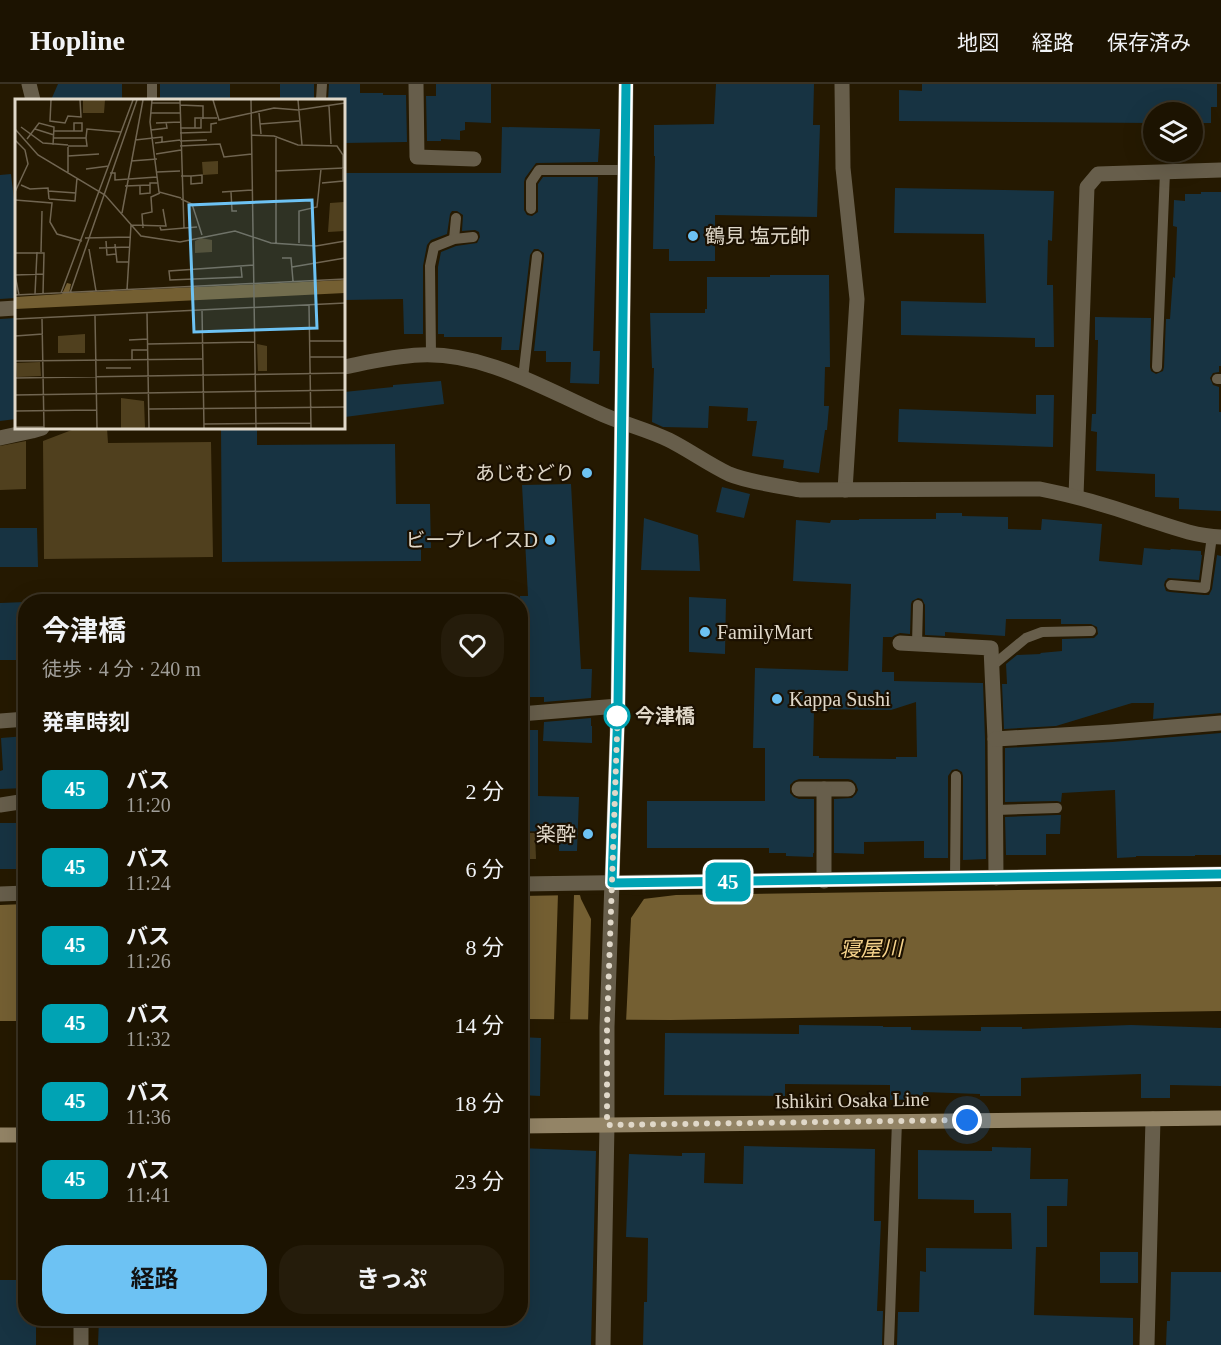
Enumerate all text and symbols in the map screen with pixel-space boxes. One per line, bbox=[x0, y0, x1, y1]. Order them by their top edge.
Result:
text: Hopline bbox=[30, 25, 125, 56]
text: 地図 bbox=[957, 31, 999, 55]
text: 経路 bbox=[1032, 31, 1074, 55]
text: 保存済み bbox=[1107, 31, 1191, 55]
inset map bbox=[15, 99, 345, 429]
map controls bbox=[1143, 102, 1203, 162]
button: layers bbox=[1143, 102, 1203, 162]
place label: 鶴見 塩元帥 bbox=[705, 225, 810, 247]
marker: 鶴見 塩元帥 bbox=[686, 229, 700, 243]
place label: あじむどり bbox=[475, 462, 575, 484]
marker: あじむどり bbox=[580, 466, 594, 480]
place label: ビープレイスD bbox=[405, 529, 538, 551]
marker: ビープレイスD bbox=[543, 533, 557, 547]
button: heart bbox=[441, 614, 504, 677]
text: 今津橋 bbox=[42, 615, 126, 646]
place label: FamilyMart bbox=[717, 621, 813, 644]
marker: FamilyMart bbox=[698, 625, 712, 639]
text: 徒歩 · 4 分 · 240 m bbox=[42, 658, 201, 680]
place label: Kappa Sushi bbox=[789, 688, 891, 711]
marker: Kappa Sushi bbox=[770, 692, 784, 706]
marker: 今津橋 bbox=[604, 703, 630, 729]
place label: 今津橋 bbox=[635, 705, 695, 727]
text: 発車時刻 bbox=[42, 710, 130, 735]
text: バス bbox=[126, 768, 170, 793]
text: 45 bbox=[65, 777, 86, 801]
text: 2 分 bbox=[465, 779, 504, 804]
text: 11:20 bbox=[126, 794, 171, 816]
place label: 楽酔 bbox=[536, 823, 576, 845]
marker: 楽酔 bbox=[581, 827, 595, 841]
text: バス bbox=[126, 846, 170, 871]
text: 45 bbox=[65, 855, 86, 879]
text: 6 分 bbox=[465, 857, 504, 882]
line badge: 45 bbox=[701, 862, 755, 902]
text: 45 bbox=[718, 870, 739, 894]
text: 11:24 bbox=[126, 872, 171, 894]
text: バス bbox=[126, 924, 170, 949]
text: 45 bbox=[65, 933, 86, 957]
text: 8 分 bbox=[465, 935, 504, 960]
water label: 寝屋川 bbox=[839, 936, 905, 962]
text: 11:26 bbox=[126, 950, 171, 972]
text: バス bbox=[126, 1002, 170, 1027]
text: 45 bbox=[65, 1011, 86, 1035]
text: 14 分 bbox=[454, 1013, 504, 1038]
text: 11:32 bbox=[126, 1028, 171, 1050]
text: バス bbox=[126, 1080, 170, 1105]
street label: Ishikiri Osaka Line bbox=[775, 1088, 930, 1112]
text: 45 bbox=[65, 1089, 86, 1113]
text: 18 分 bbox=[454, 1091, 504, 1116]
your location bbox=[952, 1105, 982, 1135]
text: 11:36 bbox=[126, 1106, 171, 1128]
text: バス bbox=[126, 1158, 170, 1183]
text: 45 bbox=[65, 1167, 86, 1191]
text: 23 分 bbox=[454, 1169, 504, 1194]
text: 11:41 bbox=[126, 1184, 171, 1206]
button: 経路 bbox=[42, 1245, 267, 1314]
button: きっぷ bbox=[279, 1245, 504, 1314]

